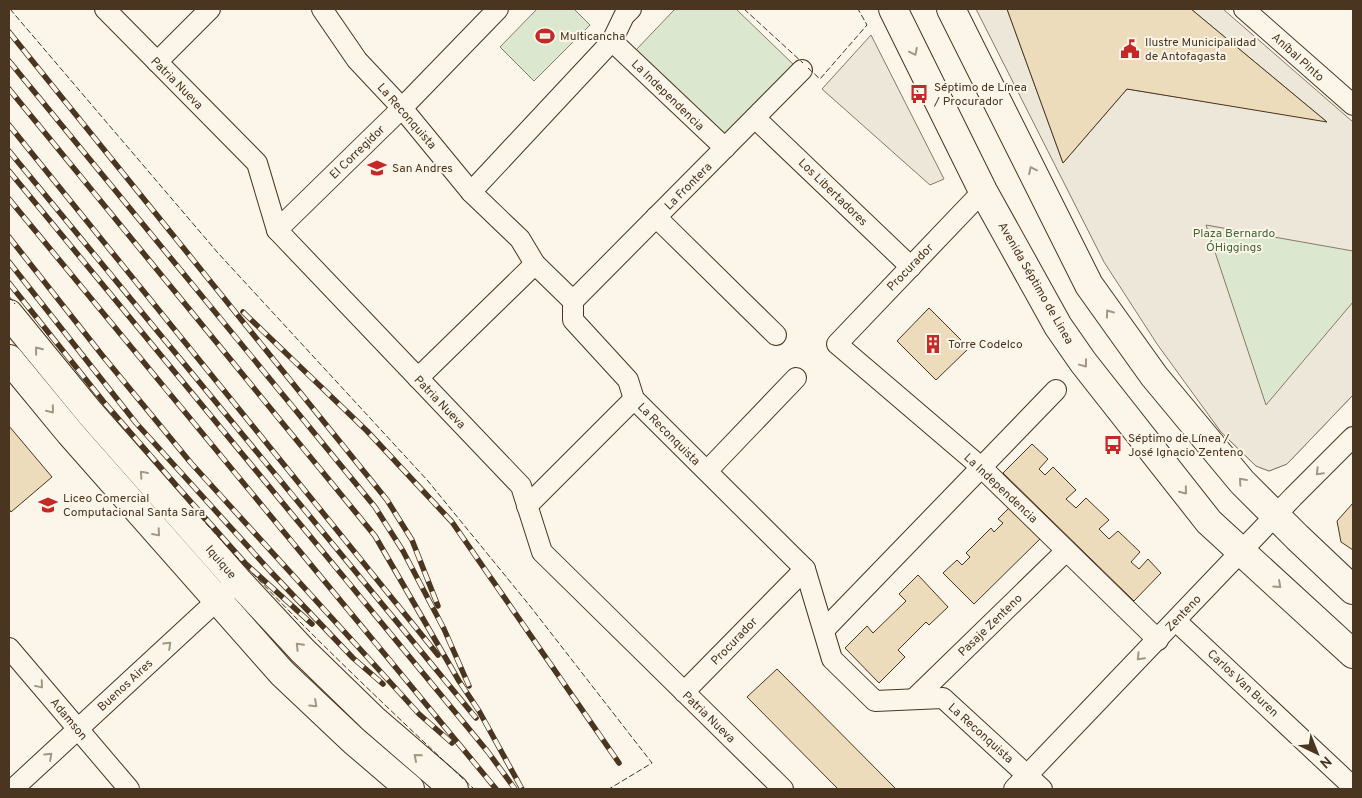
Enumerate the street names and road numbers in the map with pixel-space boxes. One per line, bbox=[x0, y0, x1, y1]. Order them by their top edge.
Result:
street label: Aníbal Pinto bbox=[1268, 30, 1327, 86]
street label: Patria Nueva bbox=[147, 54, 206, 113]
street label: La Independencia bbox=[627, 57, 707, 135]
street label: La Reconquista bbox=[373, 80, 439, 153]
street label: El Corregidor bbox=[327, 122, 389, 183]
street label: Los Libertadores bbox=[794, 156, 870, 230]
street label: La Frontera bbox=[661, 159, 716, 214]
street label: Avenida Séptimo de Linea bbox=[994, 219, 1077, 348]
street label: Procurador bbox=[884, 240, 938, 295]
street label: Patria Nueva bbox=[410, 373, 469, 433]
street label: La Reconquista bbox=[633, 400, 703, 470]
street label: La Independencia bbox=[960, 450, 1041, 527]
street label: Iquique bbox=[201, 542, 239, 583]
street label: Pasaje Zenteno bbox=[955, 591, 1026, 660]
street label: Zenteno bbox=[1162, 592, 1205, 636]
street label: Procurador bbox=[708, 614, 762, 669]
street label: Carlos Van Buren bbox=[1203, 647, 1281, 721]
street label: Buenos Aires bbox=[95, 656, 157, 716]
street label: Patria Nueva bbox=[678, 688, 738, 747]
street label: Adamson bbox=[46, 695, 91, 744]
street label: La Reconquista bbox=[944, 700, 1016, 767]

